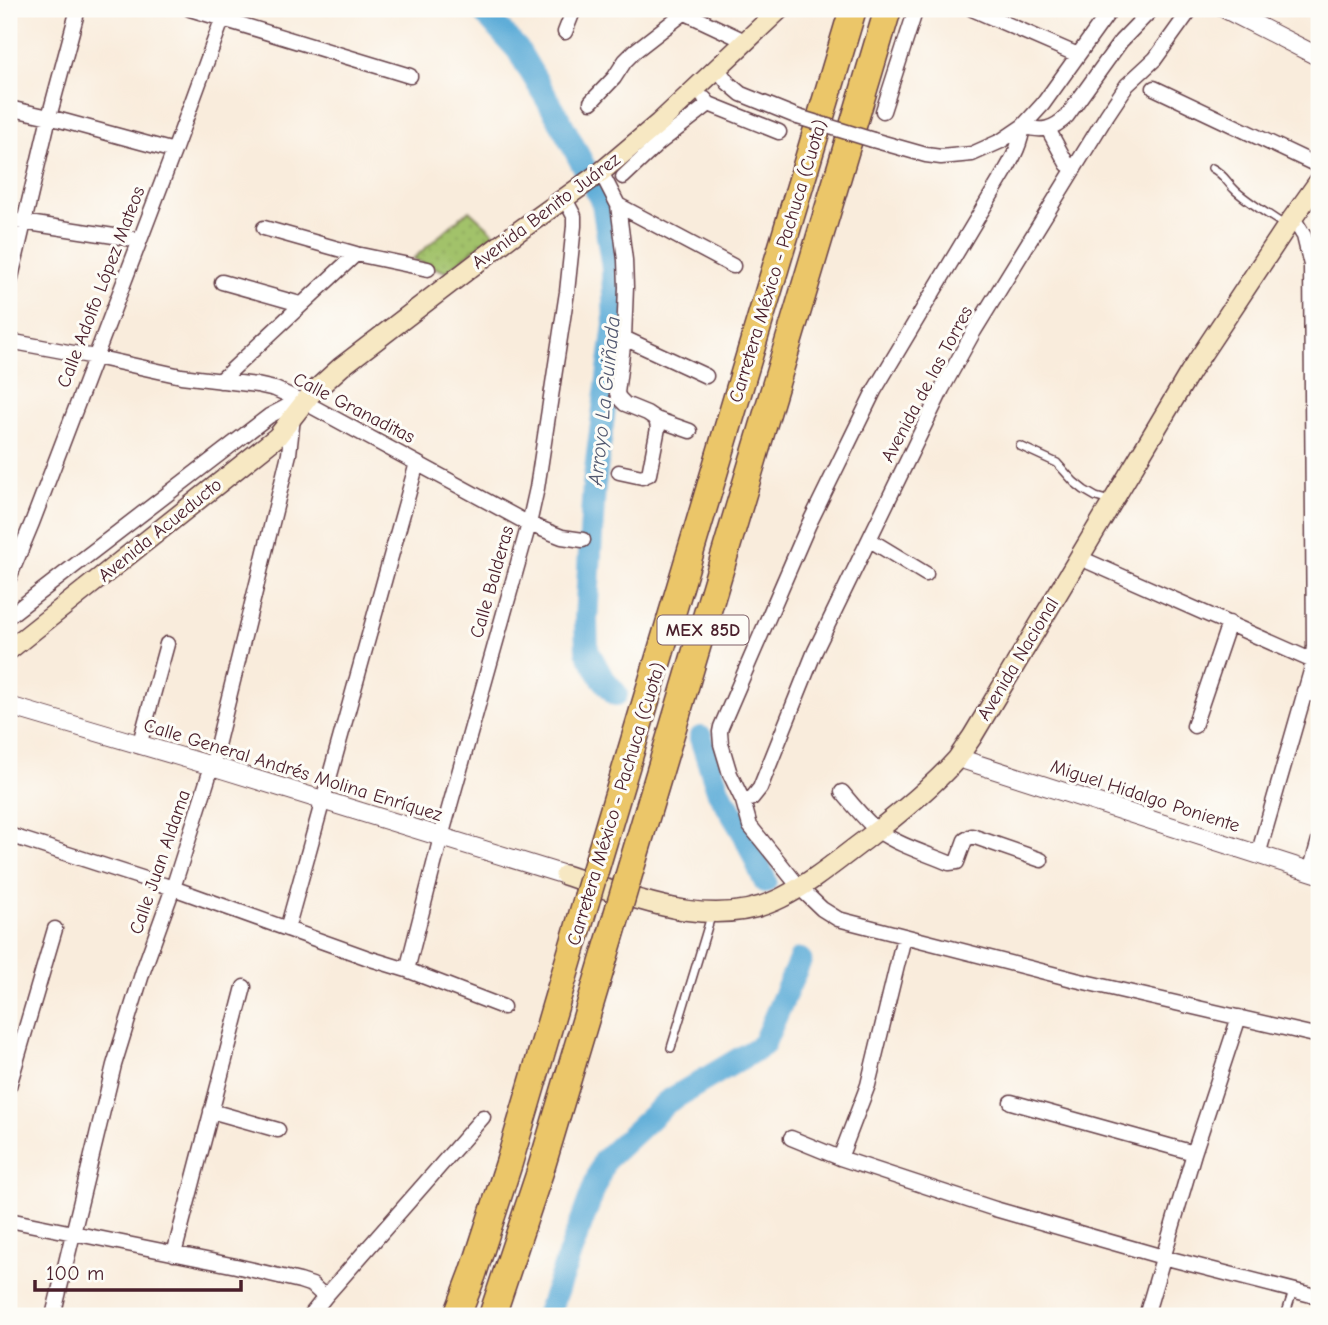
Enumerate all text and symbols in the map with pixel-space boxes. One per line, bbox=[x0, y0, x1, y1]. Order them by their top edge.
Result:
street label: Carretera México - Pachuca (Cuota) bbox=[724, 117, 832, 405]
street label: Avenida Benito Juárez bbox=[468, 148, 624, 274]
street label: Calle Adolfo López Mateos bbox=[52, 183, 150, 391]
street label: Avenida de las Torres bbox=[877, 302, 978, 466]
water label: Arroyo La Guiñada bbox=[583, 315, 625, 488]
street label: Calle Granaditas bbox=[290, 368, 419, 448]
street label: Avenida Acueducto bbox=[94, 473, 226, 587]
street label: Calle Balderas bbox=[465, 523, 519, 641]
street label: Avenida Nacional bbox=[973, 594, 1063, 724]
road number: MEX 85D bbox=[658, 616, 748, 644]
street label: Carretera México - Pachuca (Cuota) bbox=[562, 660, 670, 948]
street label: Calle General Andrés Molina Enríquez bbox=[141, 714, 445, 826]
street label: Miguel Hidalgo Poniente bbox=[1048, 755, 1242, 837]
street label: Calle Juan Aldama bbox=[125, 787, 195, 937]
scale bar bbox=[35, 1248, 242, 1292]
text: 100 m bbox=[46, 1261, 104, 1285]

